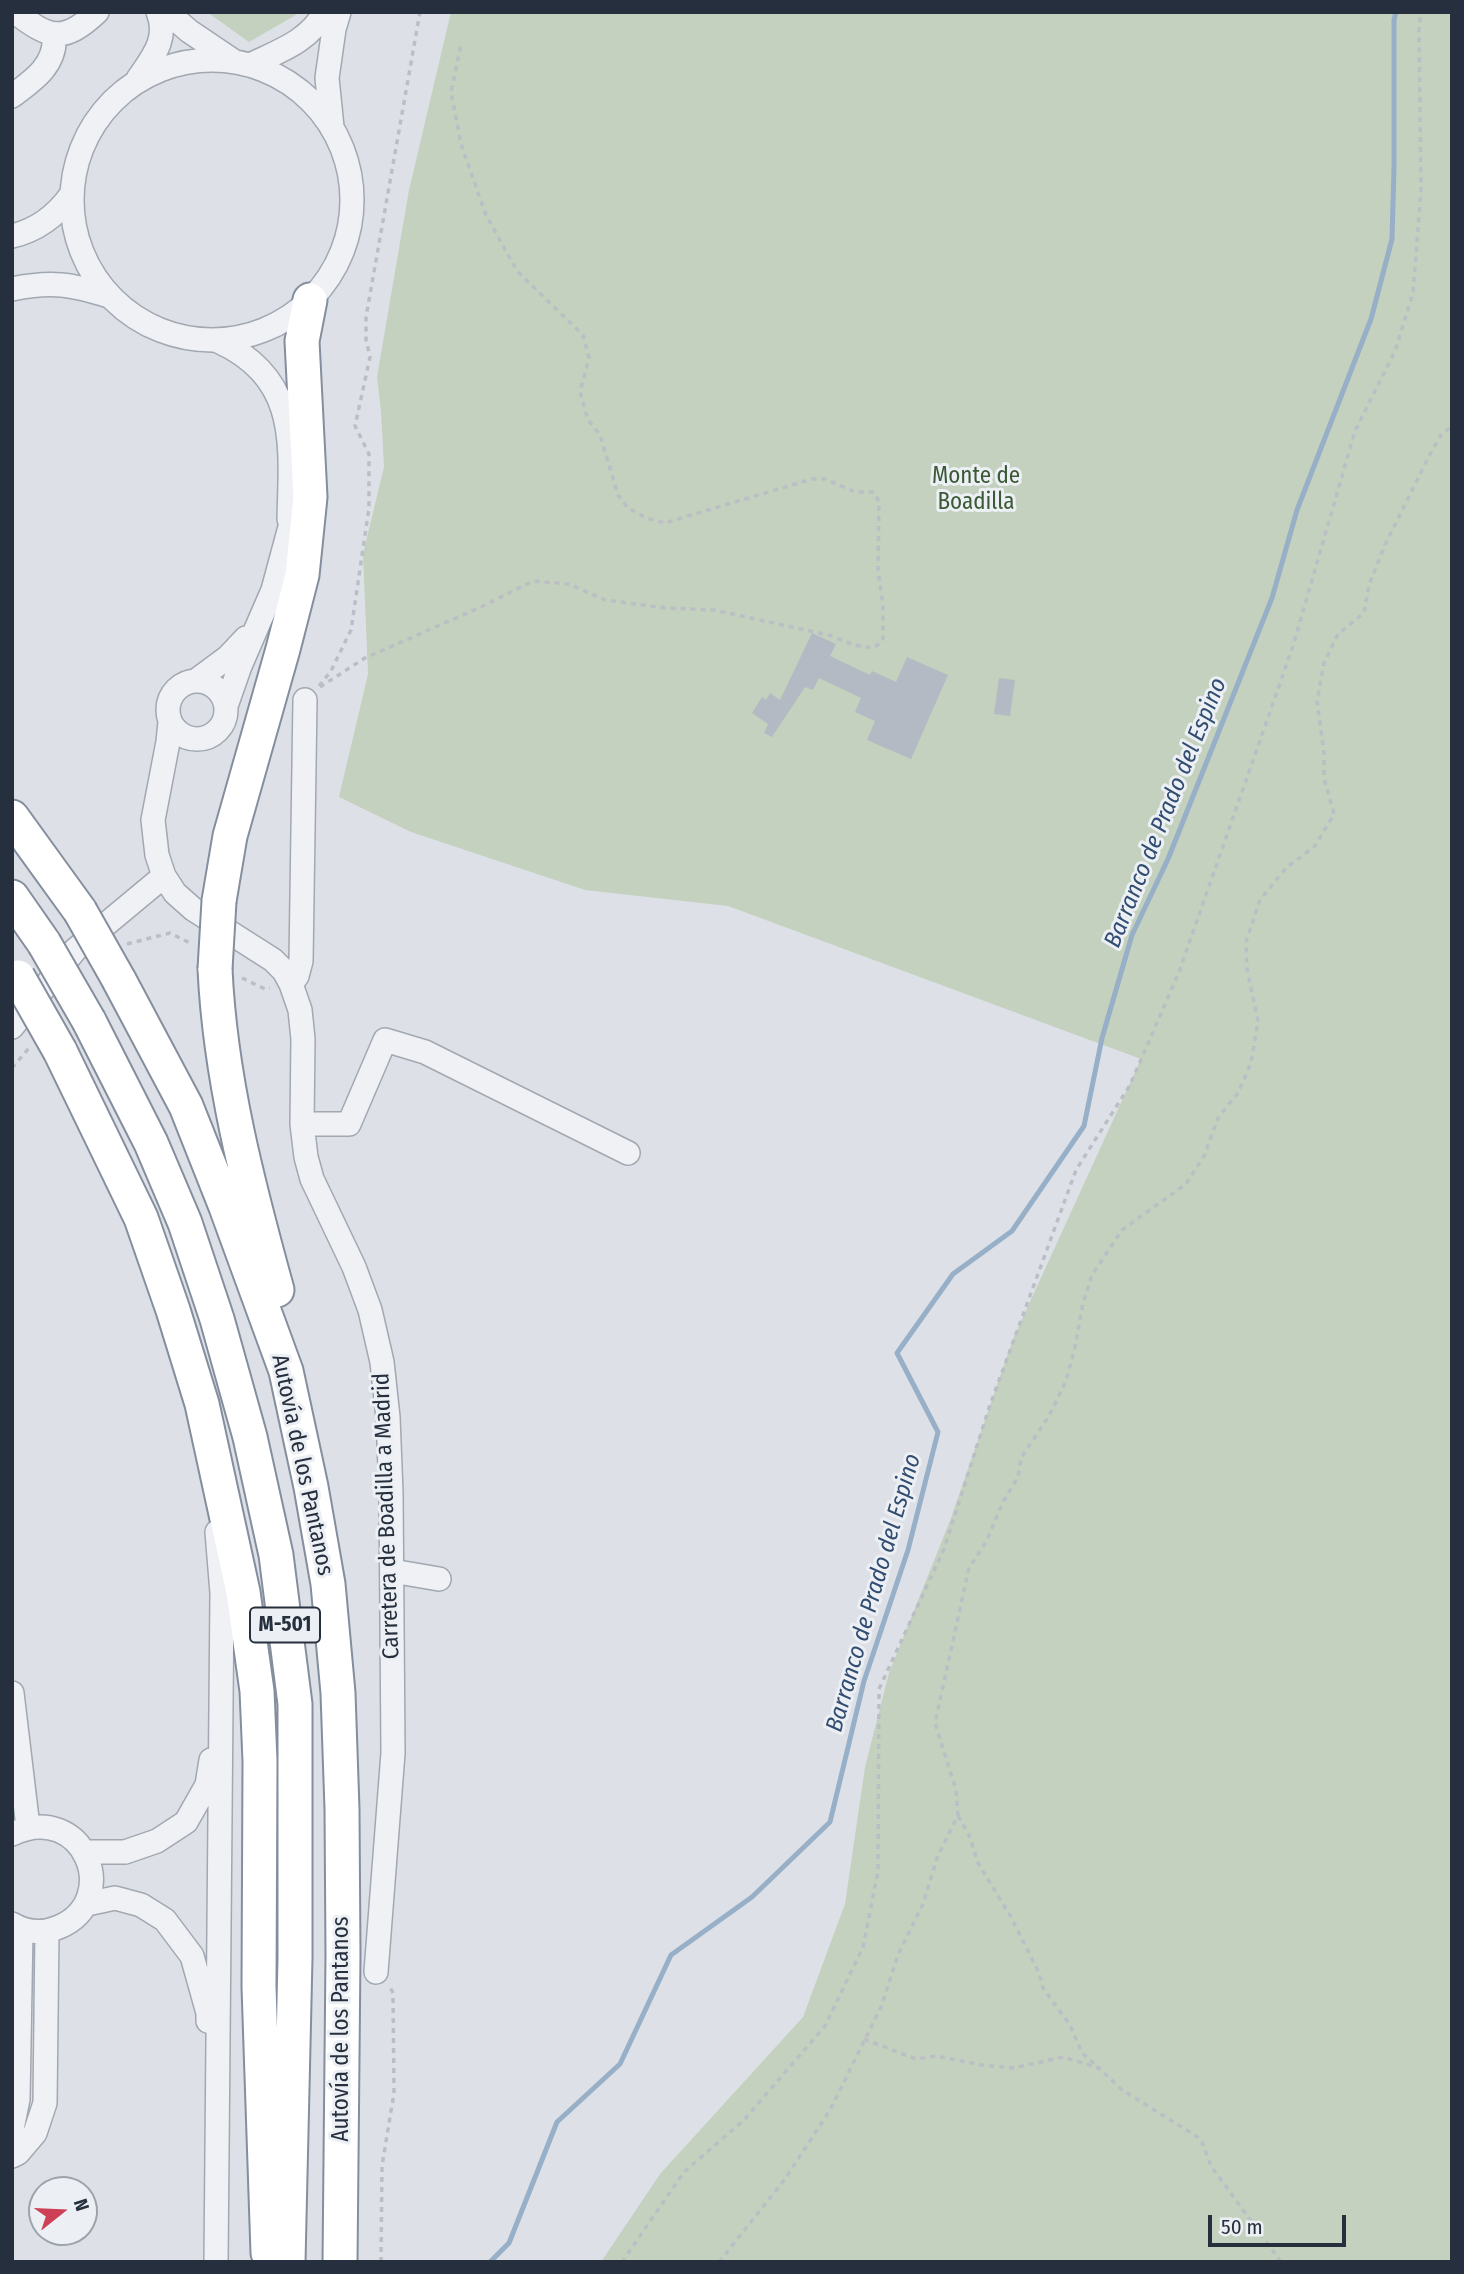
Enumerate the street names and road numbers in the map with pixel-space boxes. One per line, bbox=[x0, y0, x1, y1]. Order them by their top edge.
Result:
street label: Autovía de los Pantanos bbox=[265, 1352, 339, 1578]
street label: Carretera de Boadilla a Madrid bbox=[368, 1372, 406, 1660]
road number: M-501 bbox=[250, 1608, 320, 1642]
street label: Autovía de los Pantanos bbox=[328, 1916, 356, 2142]

